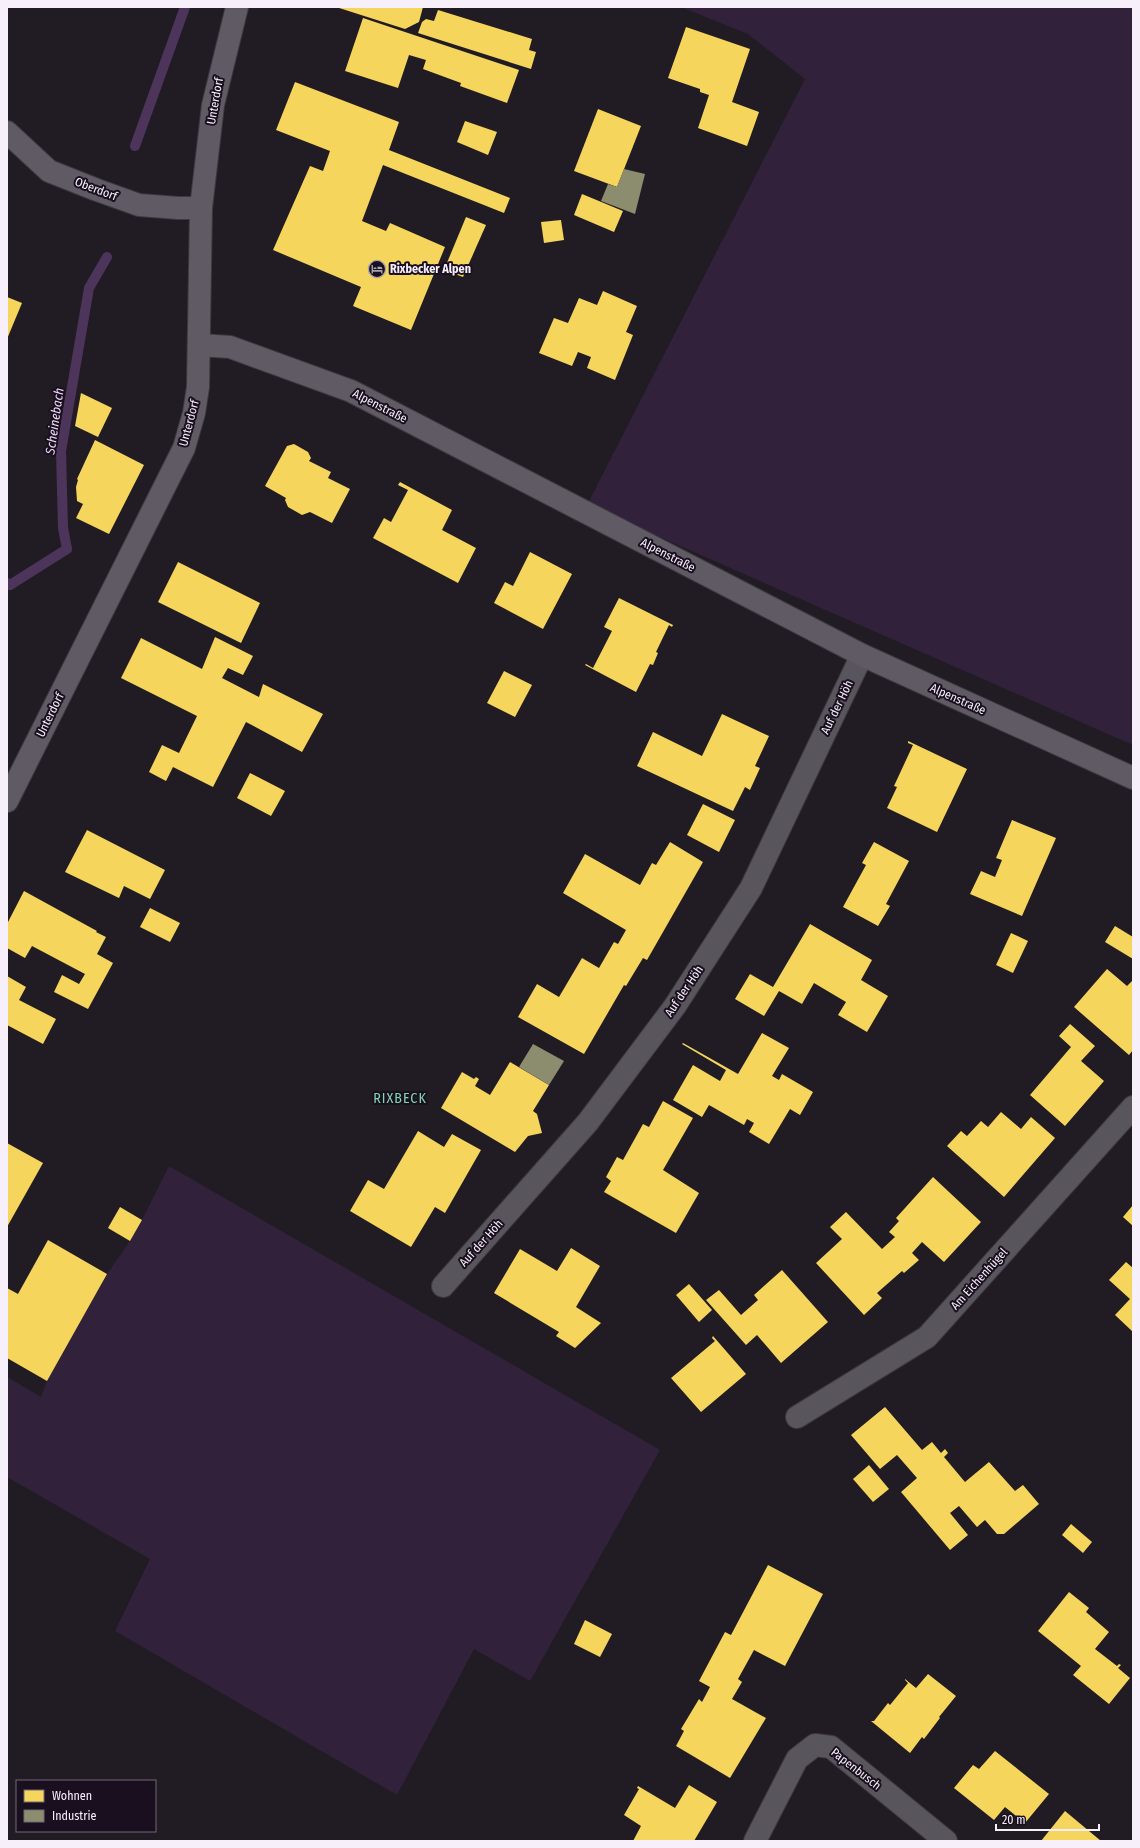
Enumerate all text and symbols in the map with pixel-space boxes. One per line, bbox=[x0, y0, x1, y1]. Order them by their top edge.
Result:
street label: Unterdorf bbox=[204, 75, 226, 126]
street label: Oberdorf bbox=[73, 175, 120, 204]
hotel icon: Rixbecker Alpen bbox=[367, 259, 387, 279]
place label: Rixbecker Alpen bbox=[390, 262, 471, 276]
street label: Alpenstraße bbox=[350, 386, 410, 426]
water label: Scheinebach bbox=[42, 387, 67, 456]
street label: Unterdorf bbox=[176, 397, 202, 448]
street label: Alpenstraße bbox=[638, 535, 698, 575]
street label: Auf der Höh bbox=[818, 678, 856, 736]
street label: Alpenstraße bbox=[928, 681, 988, 717]
street label: Unterdorf bbox=[33, 689, 67, 739]
street label: Auf der Höh bbox=[662, 963, 706, 1019]
district label: RIXBECK bbox=[373, 1090, 427, 1107]
street label: Auf der Höh bbox=[456, 1217, 506, 1269]
street label: Am Eichenhügel bbox=[948, 1245, 1010, 1313]
street label: Papenbusch bbox=[828, 1745, 884, 1793]
legend bbox=[16, 1780, 156, 1832]
text: Wohnen bbox=[52, 1789, 92, 1803]
scale bar bbox=[996, 1806, 1099, 1832]
text: Industrie bbox=[52, 1809, 96, 1823]
text: 20 m bbox=[1002, 1813, 1026, 1827]

